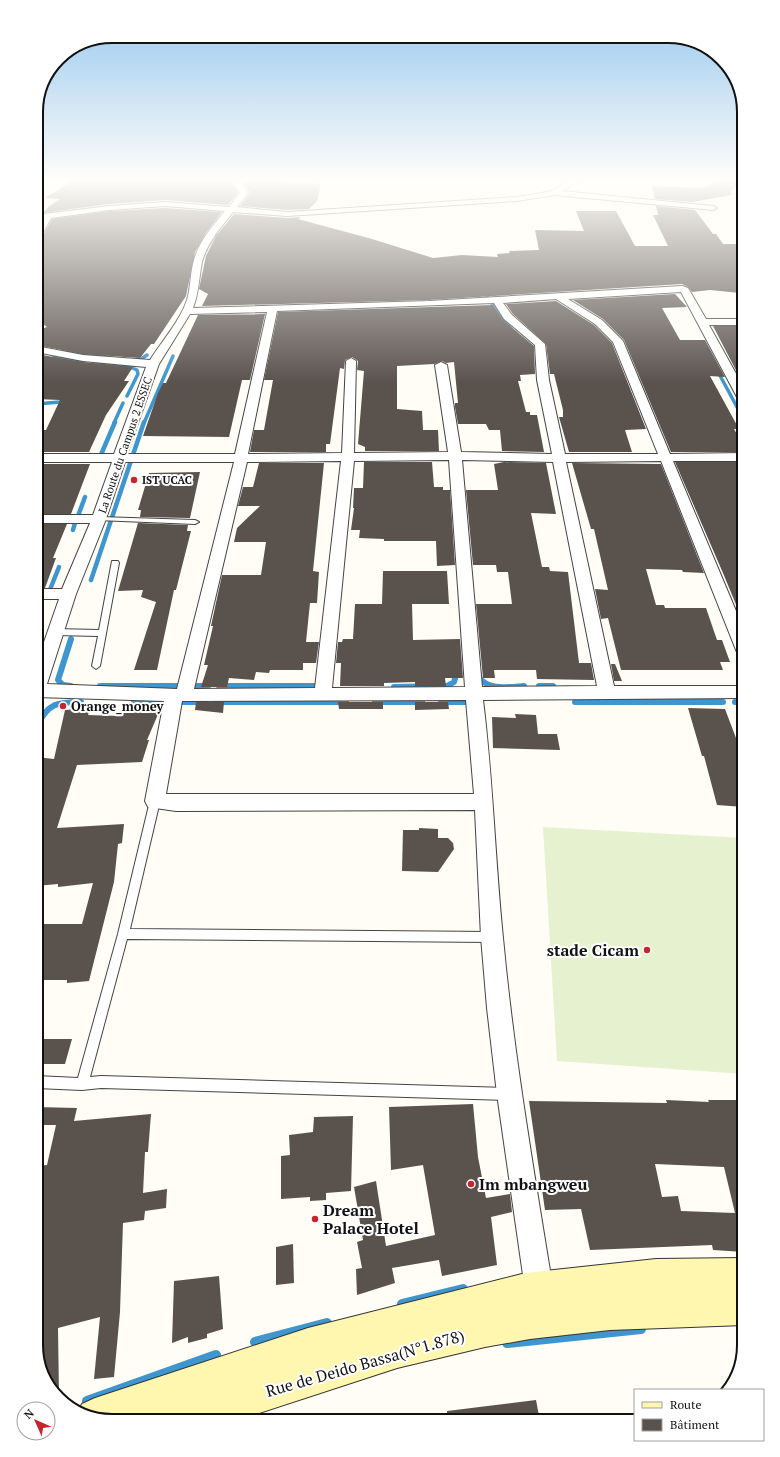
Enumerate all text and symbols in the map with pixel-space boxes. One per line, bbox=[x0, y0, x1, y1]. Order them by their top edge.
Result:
street label: La Route du Campus 2 ESSEC bbox=[95, 375, 155, 515]
place label: IST UCAC bbox=[142, 473, 192, 487]
marker: IST UCAC bbox=[129, 475, 139, 485]
place label: Orange_money bbox=[71, 697, 165, 715]
marker: Orange_money bbox=[58, 701, 68, 711]
place label: stade Cicam bbox=[547, 939, 639, 961]
marker: stade Cicam bbox=[642, 945, 652, 955]
place label: Im mbangweu bbox=[479, 1173, 587, 1195]
marker: Im mbangweu bbox=[466, 1179, 476, 1189]
place label: Dream Palace Hotel bbox=[323, 1199, 419, 1239]
marker: Dream Palace Hotel bbox=[310, 1214, 320, 1224]
street label: Rue de Deido Bassa(N°1.878) bbox=[263, 1324, 467, 1402]
legend bbox=[634, 1389, 764, 1441]
text: Route bbox=[670, 1397, 701, 1412]
north arrow bbox=[16, 1401, 56, 1441]
text: N bbox=[21, 1406, 37, 1422]
text: Bâtiment bbox=[670, 1417, 720, 1432]

